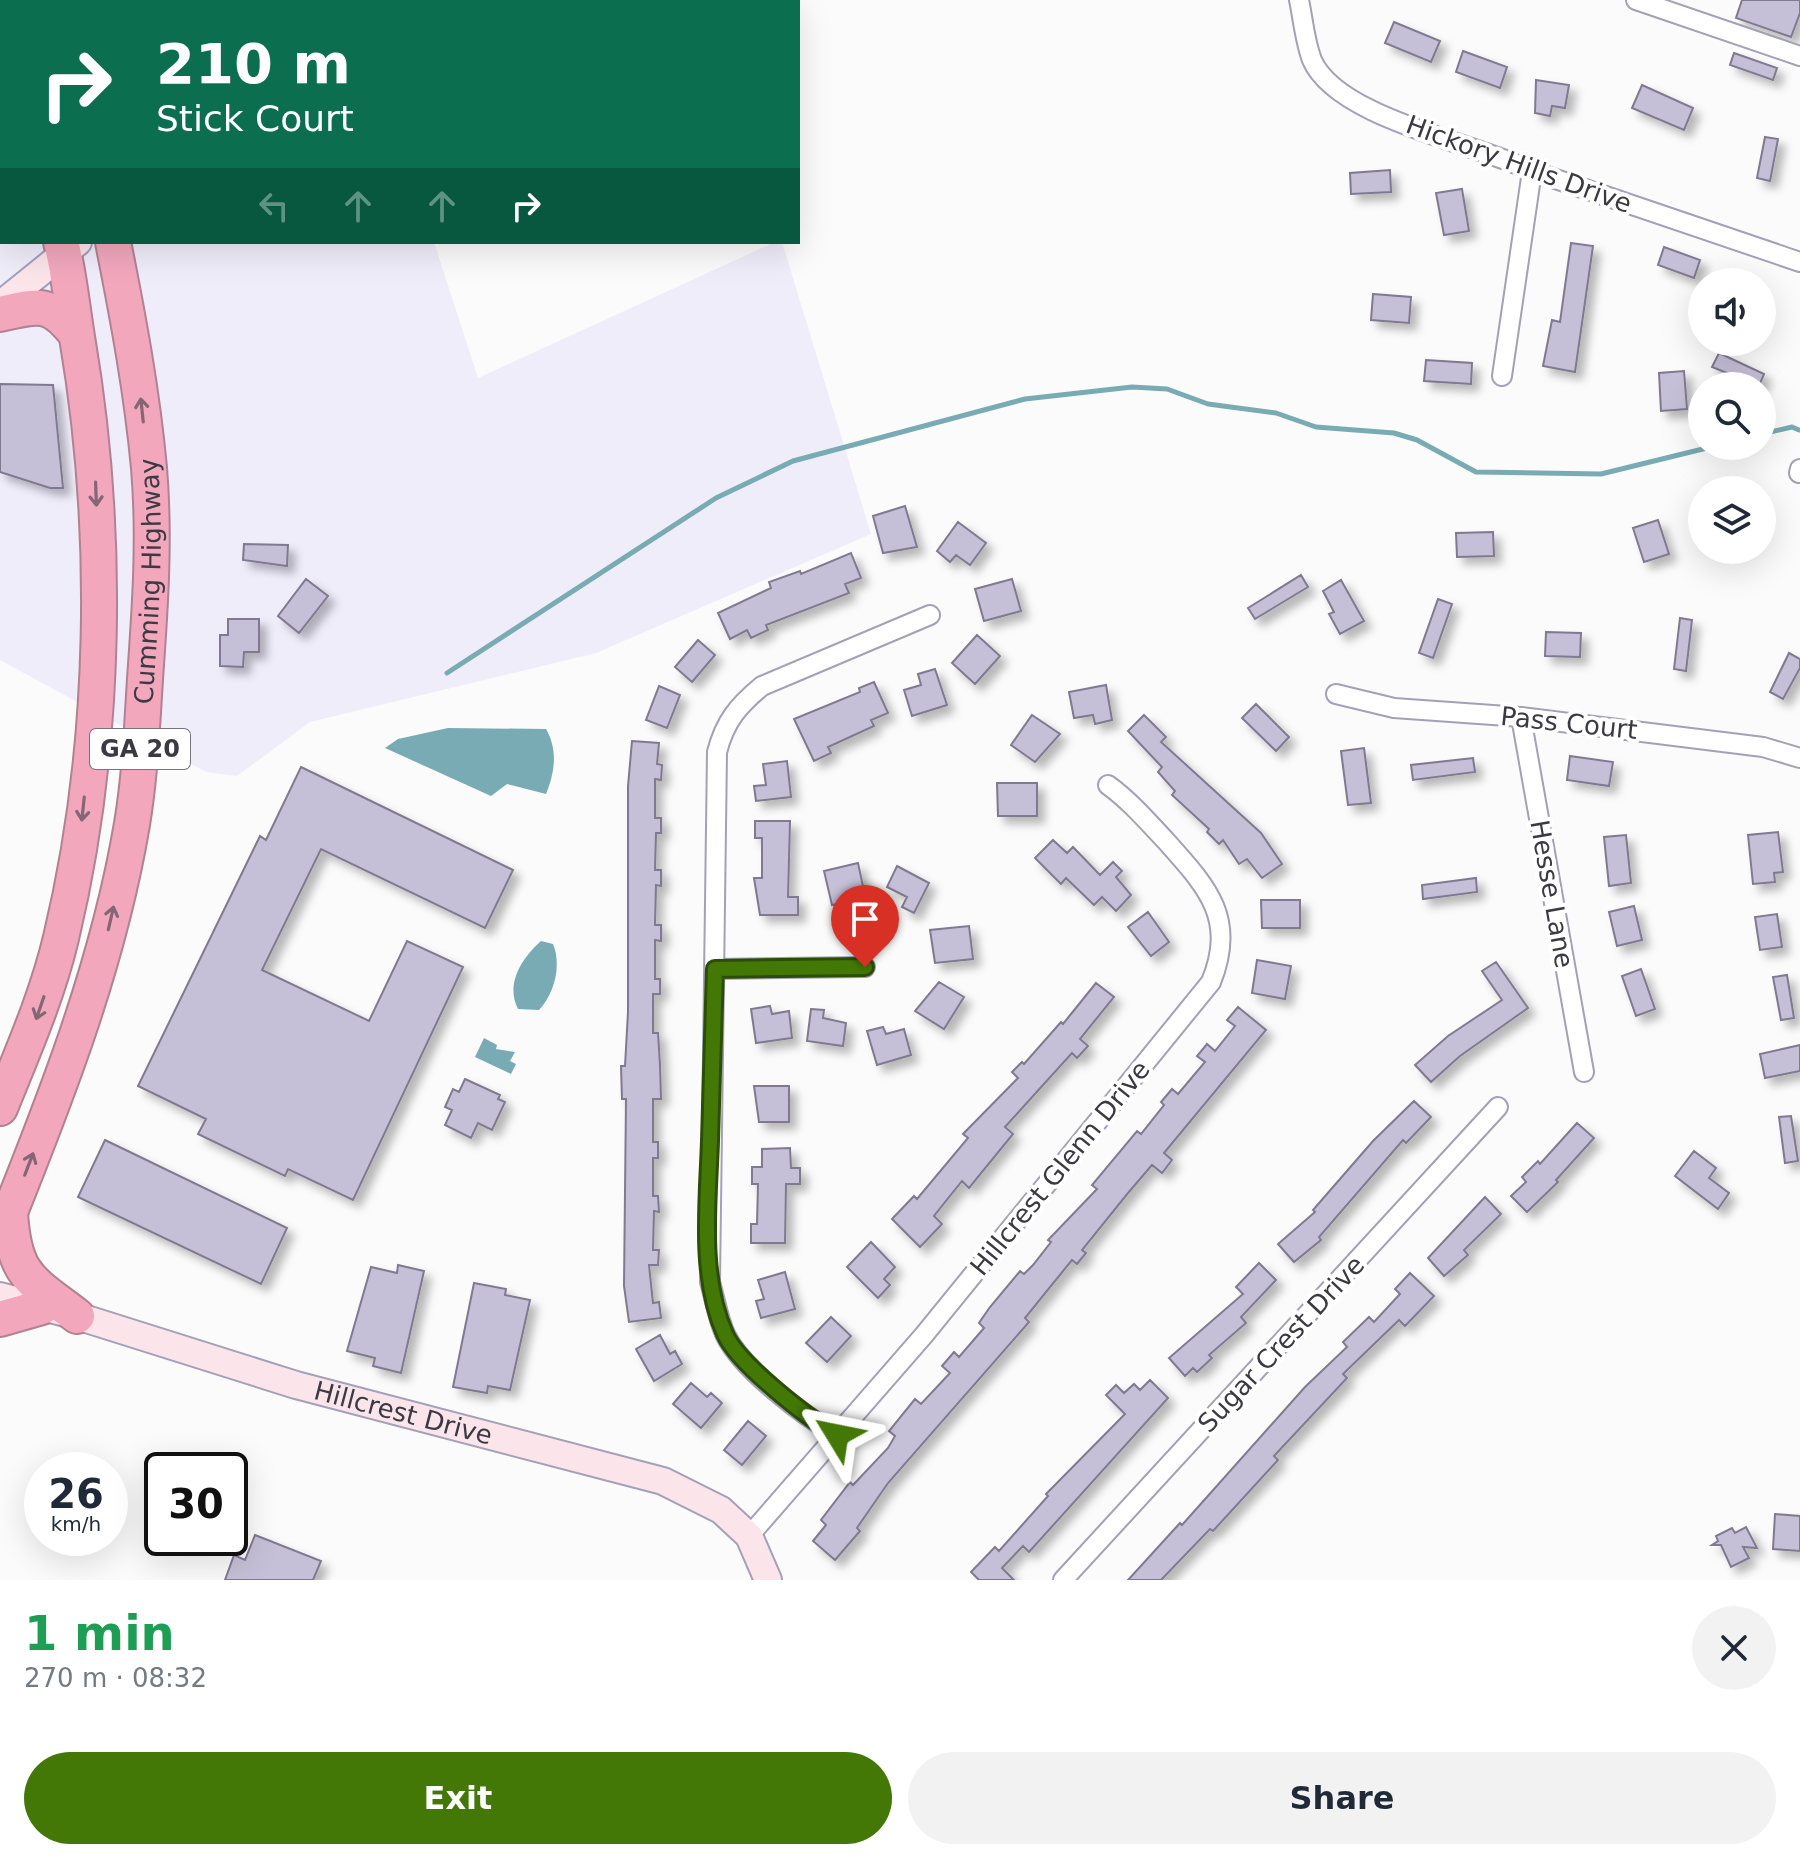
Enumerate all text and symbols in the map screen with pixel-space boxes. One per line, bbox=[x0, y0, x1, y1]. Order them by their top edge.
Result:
text: 210 m bbox=[156, 31, 351, 96]
icon: right bbox=[24, 32, 128, 136]
text: Stick Court bbox=[156, 98, 354, 139]
street label: Hickory Hills Drive bbox=[1402, 109, 1636, 219]
icon: left bbox=[252, 184, 296, 228]
icon: ahead bbox=[336, 184, 380, 228]
icon: ahead bbox=[420, 184, 464, 228]
icon: right bbox=[504, 184, 548, 228]
map controls bbox=[1688, 268, 1776, 564]
button: sound bbox=[1688, 268, 1776, 356]
button: search bbox=[1688, 372, 1776, 460]
one-way arrow bbox=[135, 397, 150, 424]
street label: Cumming Highway bbox=[129, 457, 167, 705]
button: layers bbox=[1688, 476, 1776, 564]
one-way arrow bbox=[89, 480, 104, 507]
street label: Pass Court bbox=[1499, 701, 1639, 745]
road number: GA 20 bbox=[90, 729, 190, 769]
one-way arrow bbox=[76, 795, 91, 822]
street label: Hesse Lane bbox=[1524, 818, 1580, 970]
pin bbox=[831, 885, 899, 967]
icon: arrive bbox=[843, 897, 887, 941]
one-way arrow bbox=[104, 906, 119, 931]
one-way arrow bbox=[31, 995, 46, 1020]
street label: Hillcrest Glenn Drive bbox=[964, 1055, 1156, 1281]
one-way arrow bbox=[23, 1152, 37, 1177]
street label: Sugar Crest Drive bbox=[1192, 1250, 1370, 1438]
street label: Hillcrest Drive bbox=[311, 1375, 496, 1451]
position arrow bbox=[795, 1393, 879, 1477]
speed limit sign: 30 bbox=[144, 1452, 248, 1556]
text: 26 bbox=[48, 1471, 104, 1517]
text: km/h bbox=[51, 1512, 101, 1536]
text: 1 min bbox=[24, 1605, 175, 1661]
button: close bbox=[1692, 1606, 1776, 1690]
text: 270 m · 08:32 bbox=[24, 1663, 207, 1693]
button: Exit bbox=[24, 1752, 892, 1844]
button: Share bbox=[908, 1752, 1776, 1844]

